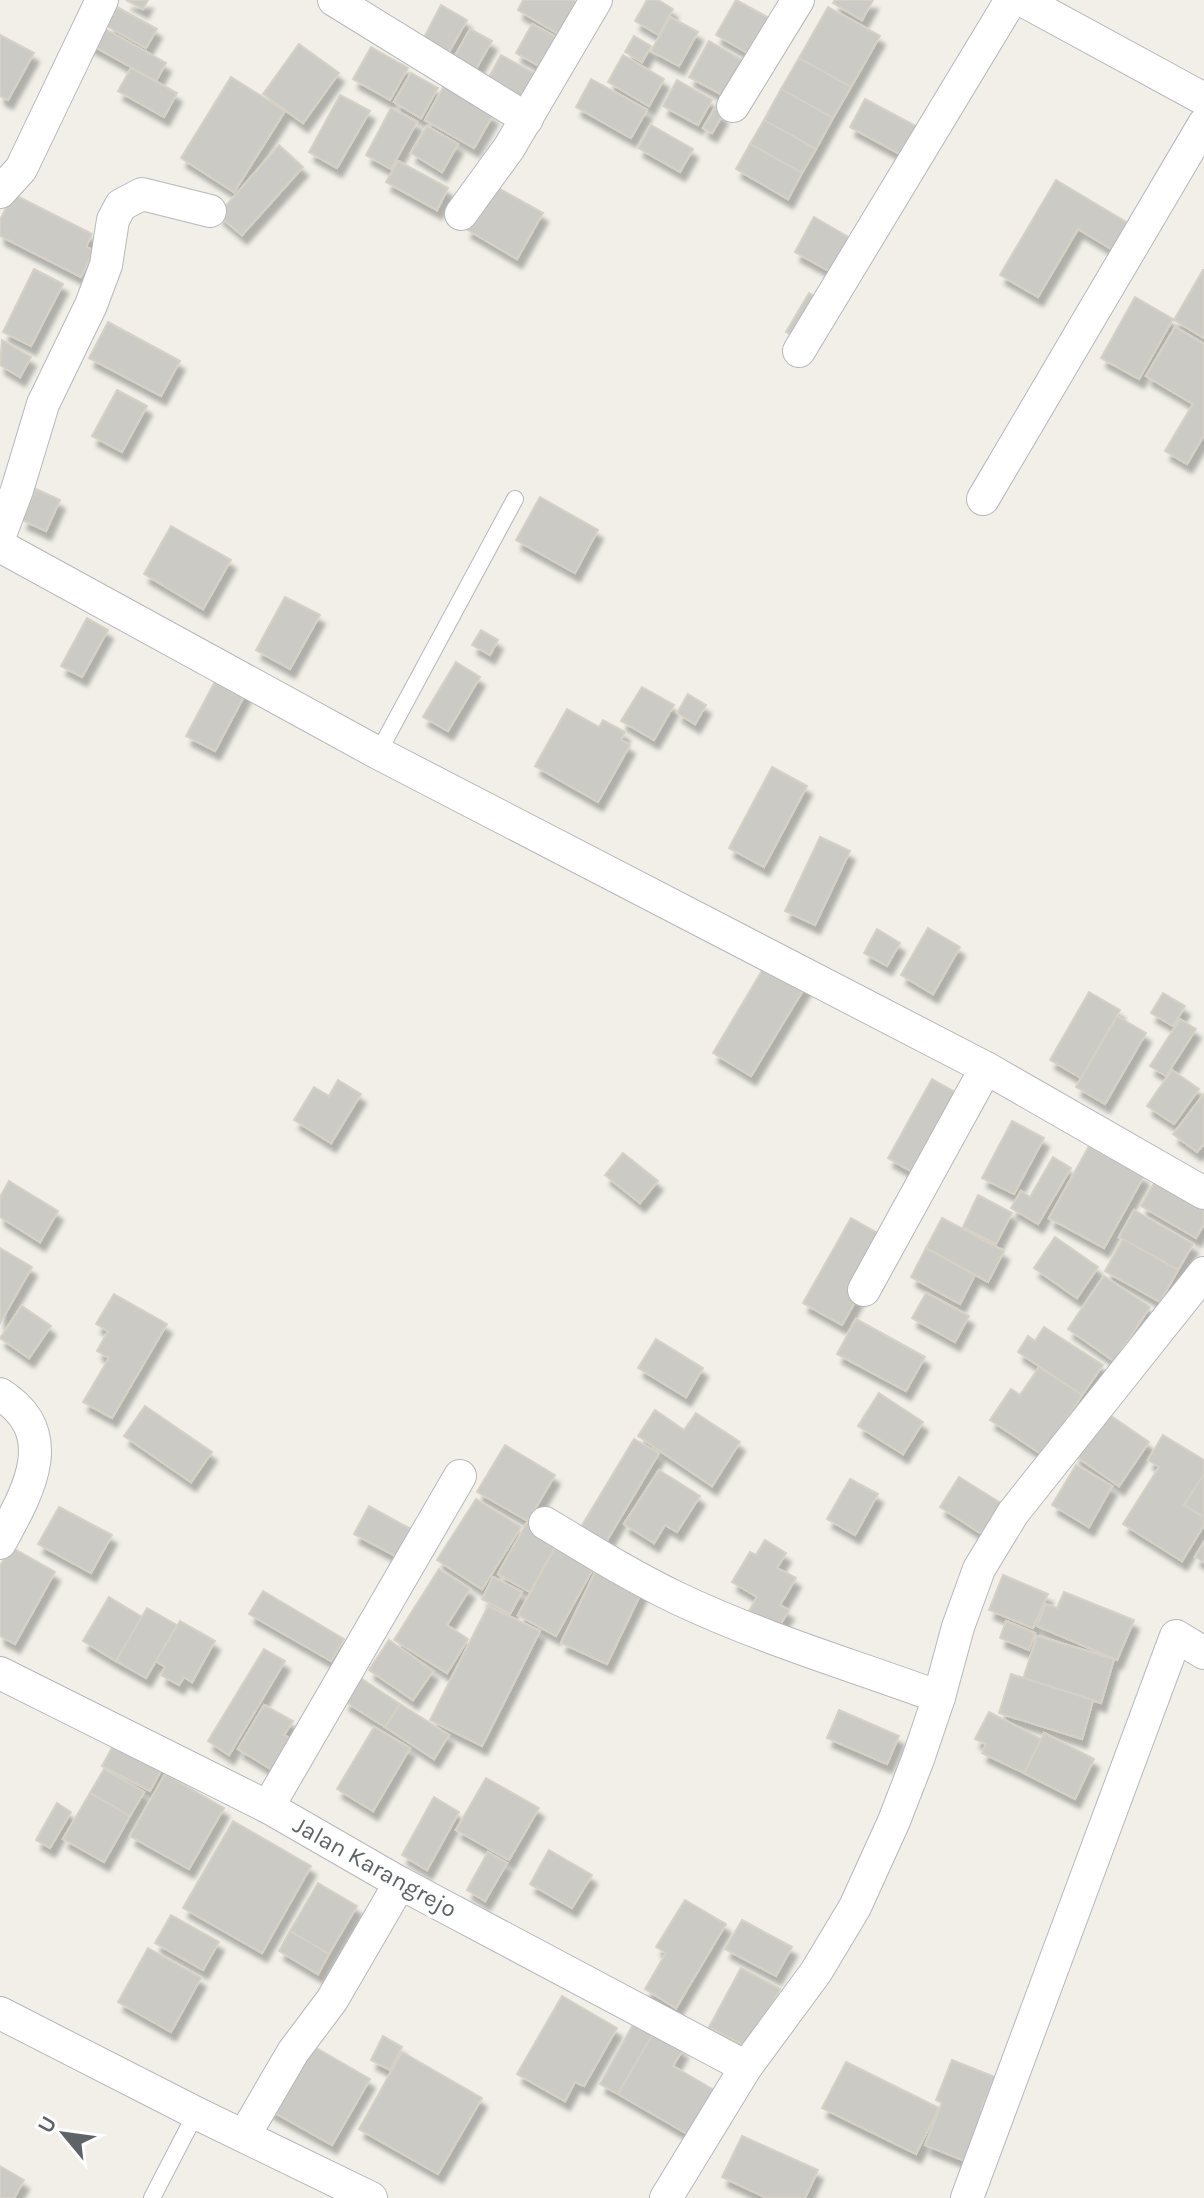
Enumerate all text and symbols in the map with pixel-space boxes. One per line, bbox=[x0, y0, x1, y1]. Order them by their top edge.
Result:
street label: Jalan Karangrejo bbox=[288, 1811, 462, 1923]
north arrow bbox=[24, 2094, 104, 2174]
text: U bbox=[32, 2112, 62, 2138]

